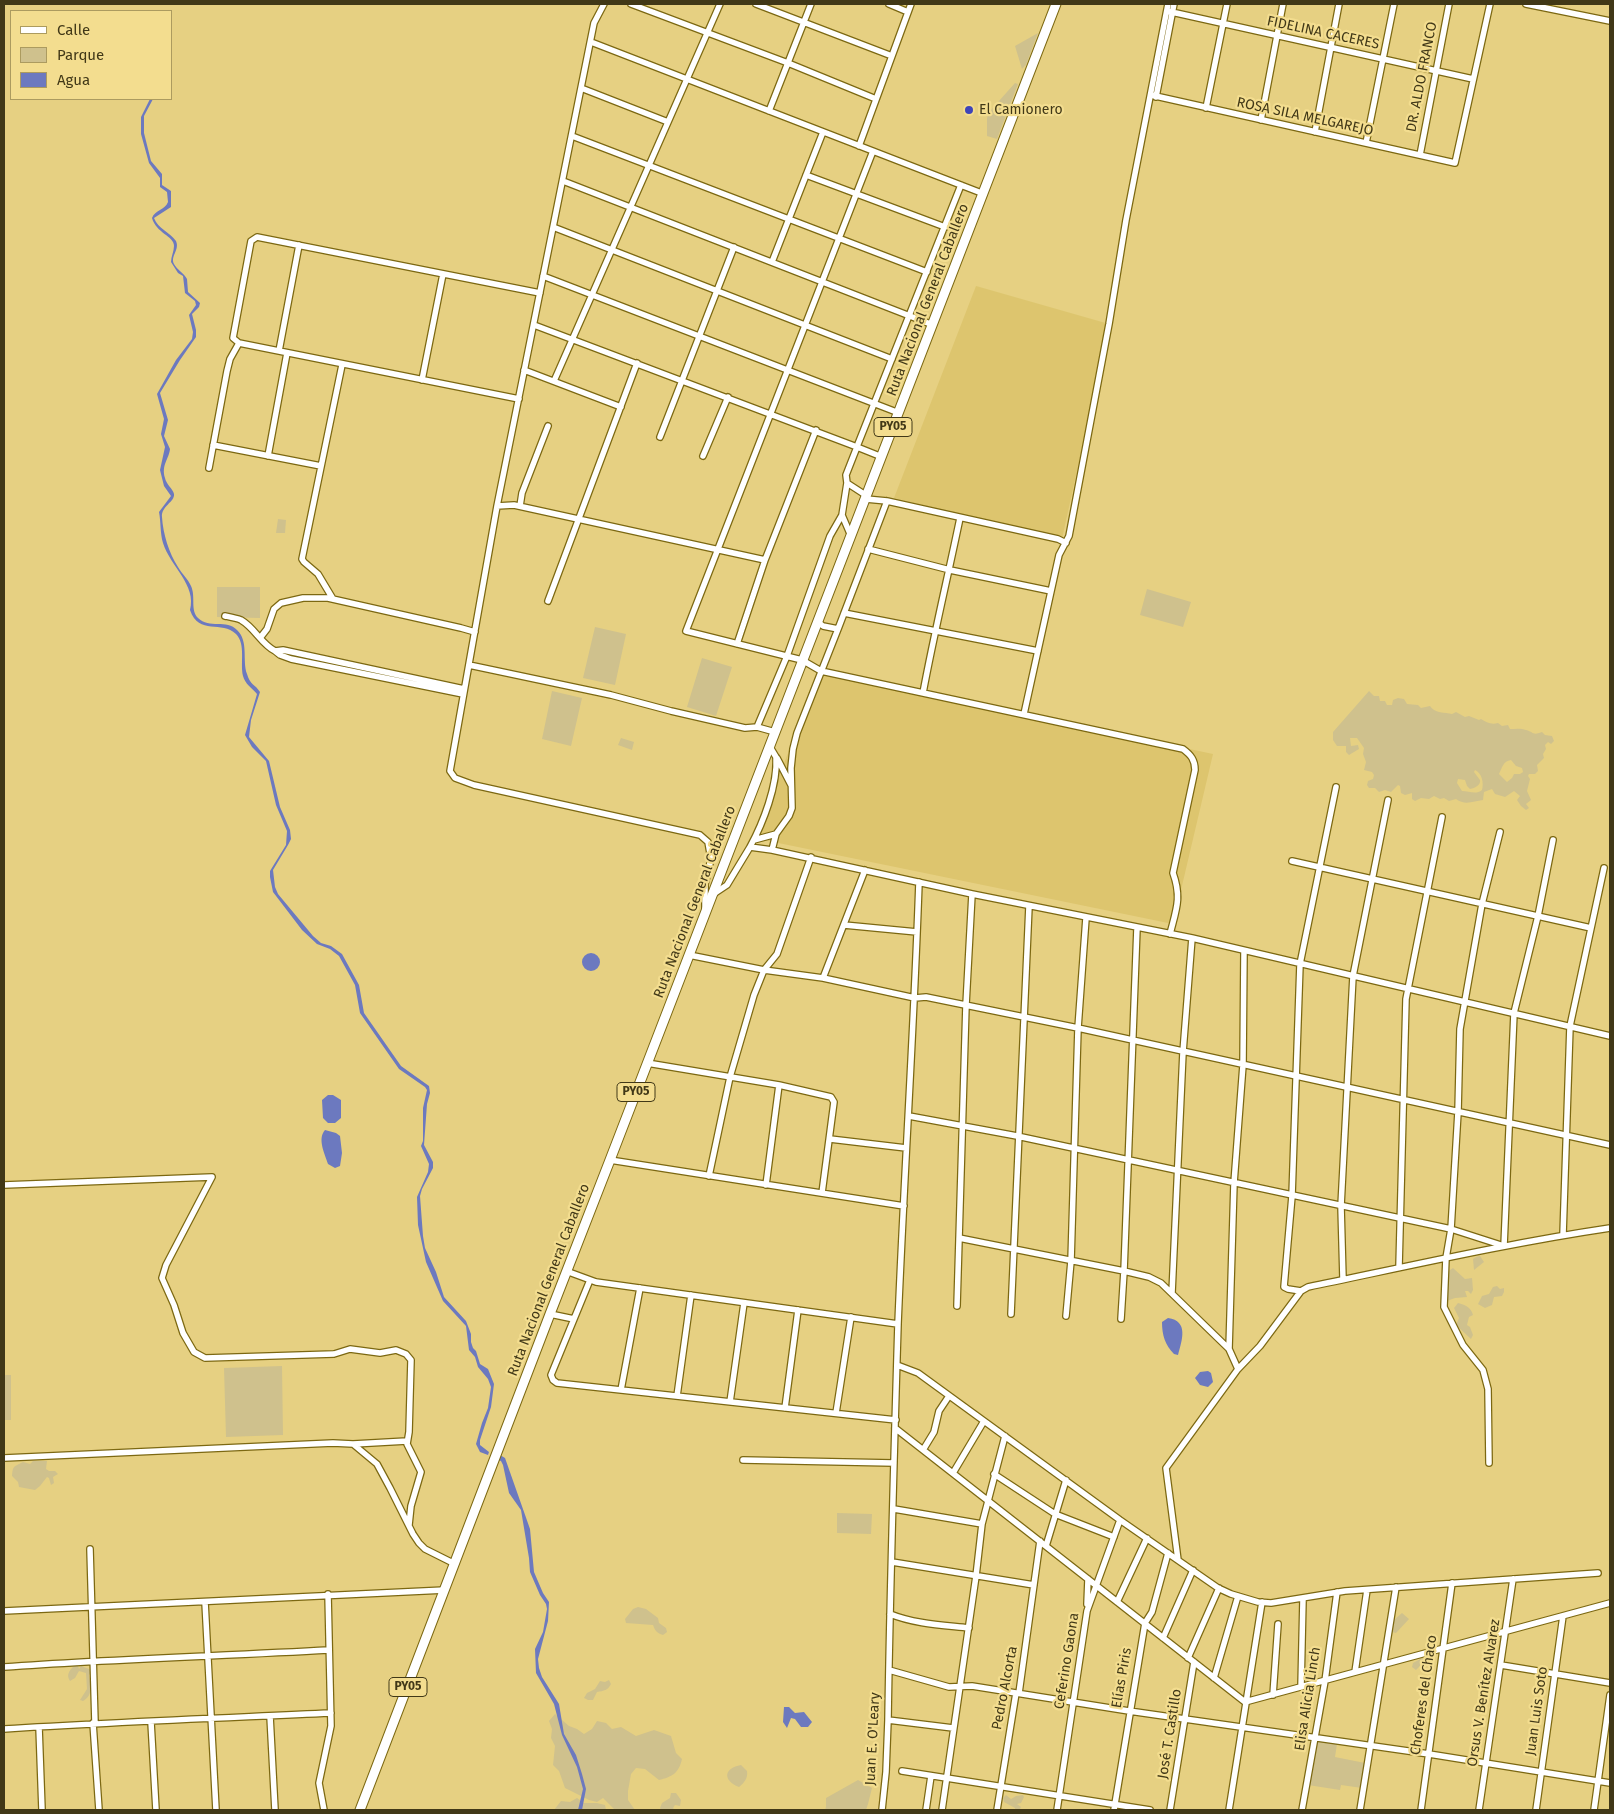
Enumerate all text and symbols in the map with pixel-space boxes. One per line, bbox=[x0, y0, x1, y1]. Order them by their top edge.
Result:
legend bbox=[10, 10, 172, 100]
street label: FIDELINA CACERES bbox=[1265, 13, 1381, 53]
street label: DR. ALDO FRANCO bbox=[1403, 20, 1441, 134]
text: Calle bbox=[57, 21, 90, 39]
text: Parque bbox=[57, 46, 104, 64]
text: Agua bbox=[57, 71, 90, 89]
street label: ROSA SILA MELGAREJO bbox=[1235, 94, 1375, 140]
place label: El Camionero bbox=[979, 102, 1063, 118]
marker: El Camionero bbox=[963, 104, 975, 116]
street label: Ruta Nacional General Caballero bbox=[883, 201, 973, 399]
road number: PY05 bbox=[874, 418, 912, 437]
street label: Ruta Nacional General Caballero bbox=[650, 803, 740, 1001]
road number: PY05 bbox=[617, 1082, 655, 1102]
street label: Ruta Nacional General Caballero bbox=[504, 1181, 594, 1379]
street label: Ceferino Gaona bbox=[1051, 1612, 1083, 1710]
street label: Orsus V. Benítez Alvarez bbox=[1464, 1618, 1504, 1768]
street label: Choferes del Chaco bbox=[1407, 1634, 1441, 1756]
street label: Pedro Alcorta bbox=[989, 1645, 1021, 1731]
street label: Elías Piris bbox=[1108, 1646, 1136, 1710]
street label: Elisa Alicia Linch bbox=[1291, 1646, 1325, 1752]
street label: Juan Luis Soto bbox=[1522, 1665, 1552, 1757]
road number: PY05 bbox=[389, 1678, 427, 1696]
street label: José T. Castillo bbox=[1155, 1688, 1185, 1780]
street label: Juan E. O'Leary bbox=[862, 1692, 884, 1786]

